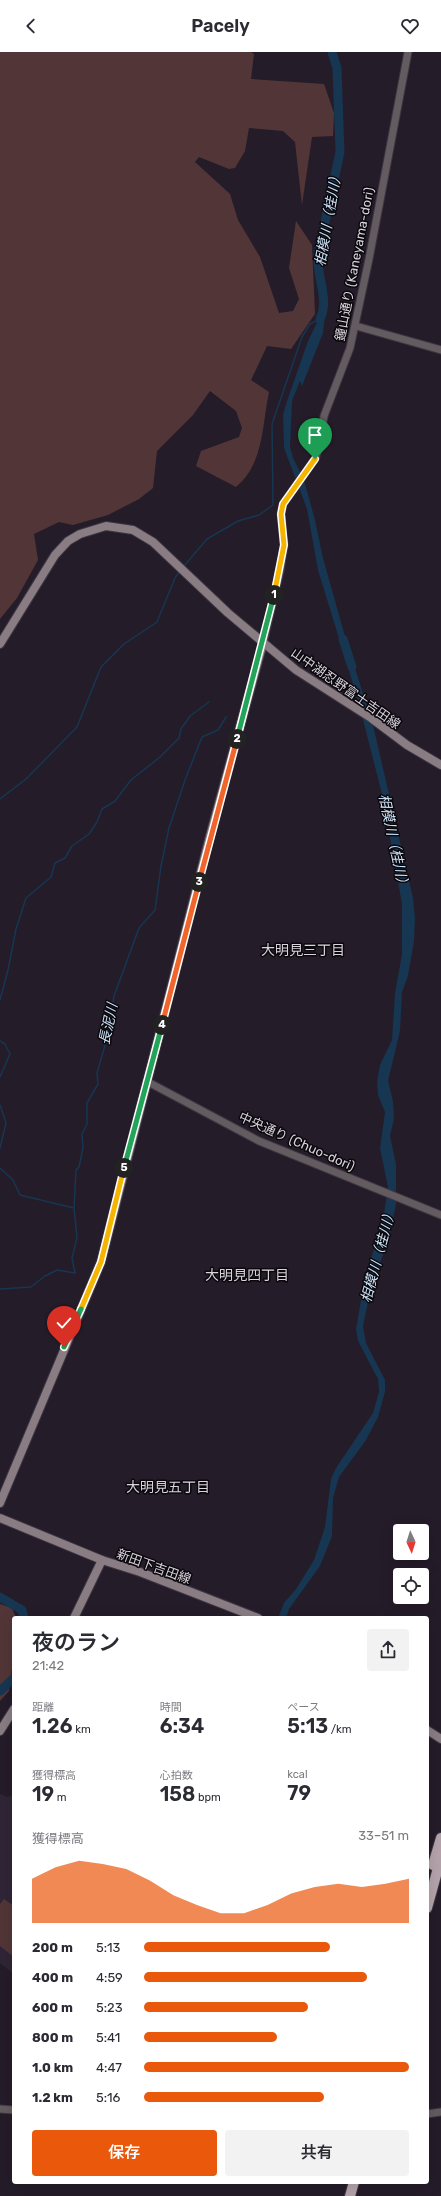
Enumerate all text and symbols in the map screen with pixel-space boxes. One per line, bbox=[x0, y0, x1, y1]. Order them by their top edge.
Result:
icon: back bbox=[20, 15, 42, 37]
text: Pacely bbox=[191, 15, 250, 37]
icon: heart bbox=[399, 15, 421, 37]
water label: 相模川（桂川） bbox=[312, 168, 345, 268]
street label: 鐘山通り (Kaneyama-dori) bbox=[332, 186, 377, 342]
pin bbox=[298, 418, 332, 459]
icon: arrive bbox=[304, 424, 326, 446]
pin: 1 bbox=[264, 585, 284, 605]
text: 1 bbox=[271, 588, 277, 601]
street label: 山中湖忍野富士吉田線 bbox=[288, 645, 403, 732]
pin: 2 bbox=[227, 729, 247, 749]
text: 2 bbox=[233, 732, 241, 745]
water label: 相模川（桂川） bbox=[375, 792, 412, 892]
pin: 3 bbox=[189, 872, 209, 892]
text: 3 bbox=[195, 875, 203, 888]
district label: 大明見三丁目 bbox=[261, 942, 345, 959]
water label: 長泥川 bbox=[96, 1000, 122, 1046]
pin: 4 bbox=[152, 1015, 172, 1035]
text: 4 bbox=[158, 1018, 166, 1031]
street label: 中央通り (Chuo-dori) bbox=[236, 1109, 357, 1174]
pin: 5 bbox=[114, 1158, 134, 1178]
text: 5 bbox=[120, 1161, 128, 1174]
water label: 相模川（桂川） bbox=[358, 1206, 399, 1305]
district label: 大明見四丁目 bbox=[205, 1267, 289, 1284]
pin bbox=[47, 1306, 81, 1347]
icon: check bbox=[53, 1312, 75, 1334]
district label: 大明見五丁目 bbox=[126, 1479, 210, 1496]
north arrow bbox=[393, 1524, 429, 1560]
map controls bbox=[393, 1524, 429, 1604]
street label: 新田下吉田線 bbox=[115, 1546, 193, 1587]
button: locate bbox=[393, 1568, 429, 1604]
text: 夜のラン bbox=[32, 1629, 120, 1656]
button: share bbox=[367, 1629, 409, 1671]
text: 21:42 bbox=[32, 1658, 64, 1673]
text: 距離 bbox=[32, 1701, 54, 1714]
text: 時間 bbox=[160, 1701, 182, 1714]
text: ペース bbox=[287, 1701, 320, 1714]
text: 1.26 bbox=[32, 1714, 73, 1738]
text: 6:34 bbox=[160, 1714, 204, 1738]
text: 5:13 bbox=[287, 1714, 328, 1738]
text: km bbox=[73, 1723, 91, 1736]
text: /km bbox=[328, 1723, 352, 1736]
text: kcal bbox=[287, 1768, 308, 1781]
text: 獲得標高 bbox=[32, 1769, 76, 1782]
text: 心拍数 bbox=[160, 1769, 193, 1782]
text: 79 bbox=[287, 1781, 311, 1805]
text: 19 bbox=[32, 1782, 54, 1806]
text: 158 bbox=[160, 1782, 195, 1806]
text: m bbox=[54, 1791, 67, 1804]
text: bpm bbox=[195, 1791, 221, 1804]
text: 33–51 m bbox=[358, 1828, 409, 1843]
text: 獲得標高 bbox=[32, 1831, 84, 1846]
text: 200 m bbox=[32, 1940, 73, 1955]
text: 5:13 bbox=[96, 1940, 120, 1955]
text: 400 m bbox=[32, 1970, 73, 1985]
text: 4:59 bbox=[96, 1970, 123, 1985]
text: 600 m bbox=[32, 2000, 73, 2015]
text: 5:23 bbox=[96, 2000, 123, 2015]
text: 800 m bbox=[32, 2030, 73, 2045]
text: 5:41 bbox=[96, 2030, 120, 2045]
text: 1.0 km bbox=[32, 2060, 73, 2075]
text: 4:47 bbox=[96, 2060, 122, 2075]
text: 1.2 km bbox=[32, 2090, 73, 2105]
text: 5:16 bbox=[96, 2090, 120, 2105]
button: 保存 bbox=[32, 2130, 217, 2176]
button: 共有 bbox=[225, 2130, 409, 2176]

